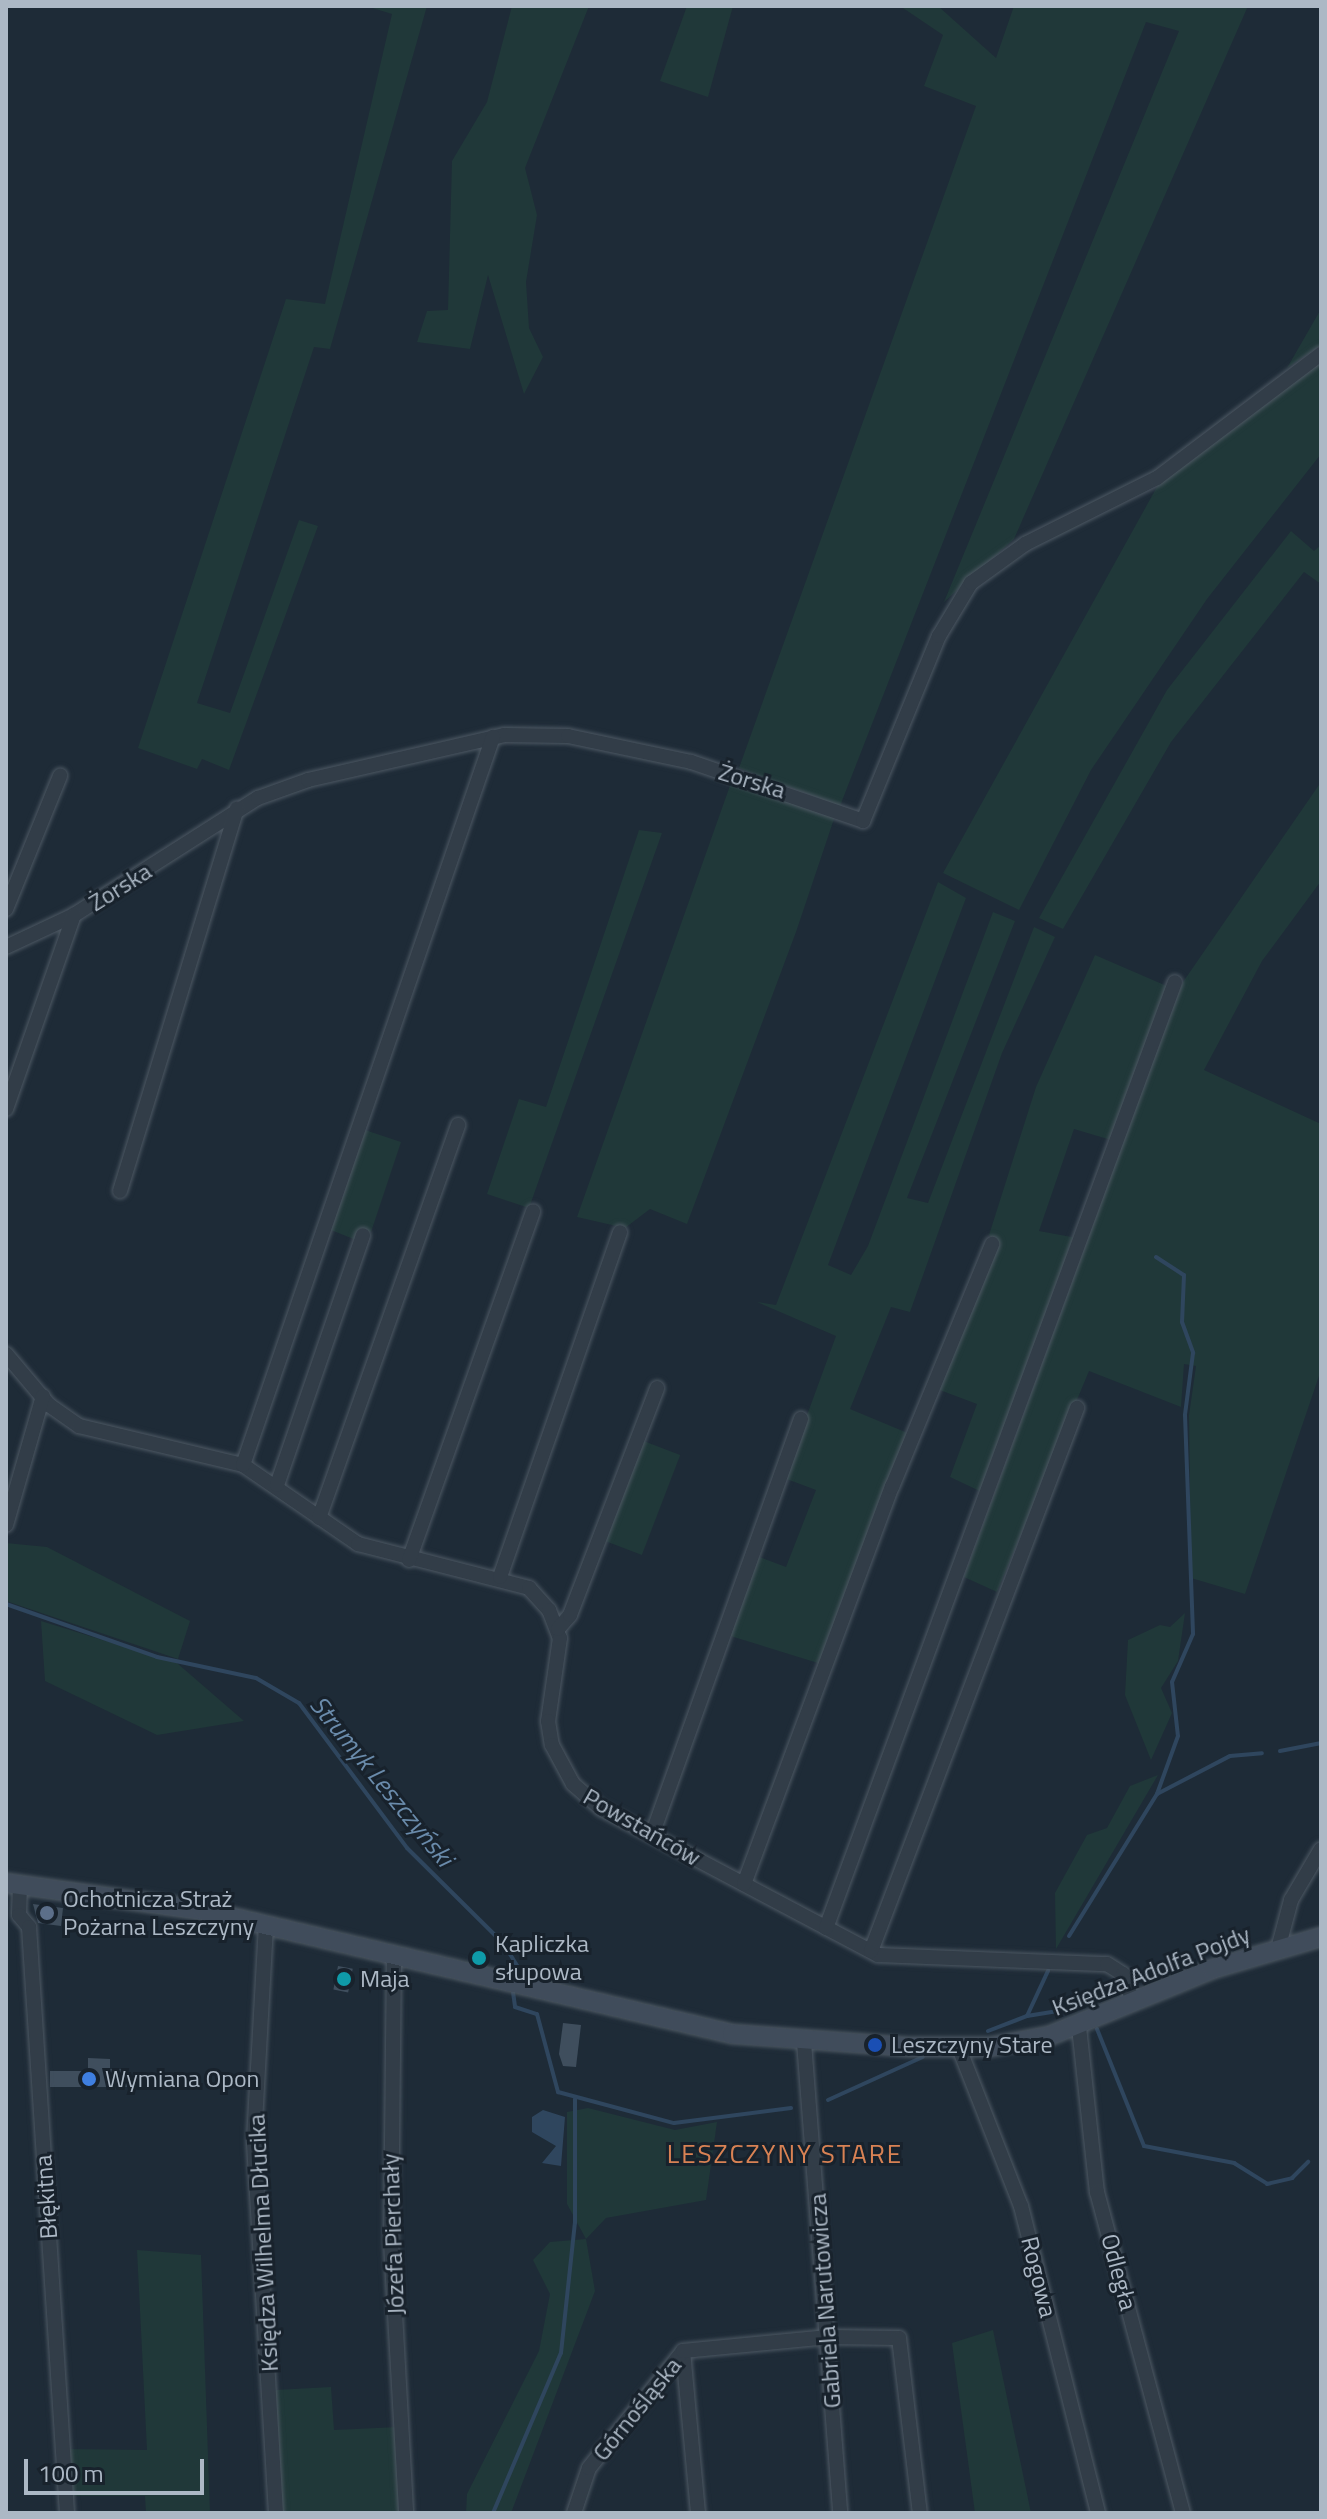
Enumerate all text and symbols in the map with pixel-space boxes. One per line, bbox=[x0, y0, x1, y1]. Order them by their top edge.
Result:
street label: Żorska bbox=[715, 757, 789, 805]
street label: Żorska bbox=[83, 857, 157, 917]
water label: Strumyk Leszczyński bbox=[304, 1689, 460, 1873]
street label: Powstańców bbox=[578, 1782, 706, 1872]
place label: Ochotnicza Straż Pożarna Leszczyny bbox=[63, 1885, 254, 1941]
marker: Ochotnicza Straż Pożarna Leszczyny bbox=[38, 1904, 56, 1922]
street label: Księdza Adolfa Pojdy bbox=[1048, 1920, 1254, 2022]
place label: Kapliczka słupowa bbox=[495, 1930, 589, 1986]
marker: Kapliczka słupowa bbox=[470, 1949, 488, 1967]
place label: Maja bbox=[360, 1965, 409, 1993]
marker: Maja bbox=[335, 1970, 353, 1988]
place label: Leszczyny Stare bbox=[891, 2031, 1053, 2059]
marker: Leszczyny Stare bbox=[866, 2036, 884, 2054]
place label: Wymiana Opon bbox=[105, 2065, 259, 2093]
marker: Wymiana Opon bbox=[80, 2070, 98, 2088]
street label: Księdza Wilhelma Dłucika bbox=[242, 2113, 284, 2373]
district label: LESZCZYNY STARE bbox=[667, 2138, 903, 2170]
street label: Józefa Pierchały bbox=[376, 2153, 410, 2315]
street label: Błękitna bbox=[29, 2154, 63, 2240]
street label: Gabriela Narutowicza bbox=[803, 2193, 847, 2409]
street label: Odległa bbox=[1095, 2231, 1143, 2313]
street label: Rogowa bbox=[1015, 2234, 1063, 2320]
street label: Górnośląska bbox=[587, 2352, 687, 2466]
scale bar bbox=[28, 2443, 208, 2493]
text: 100 m bbox=[38, 2455, 104, 2491]

